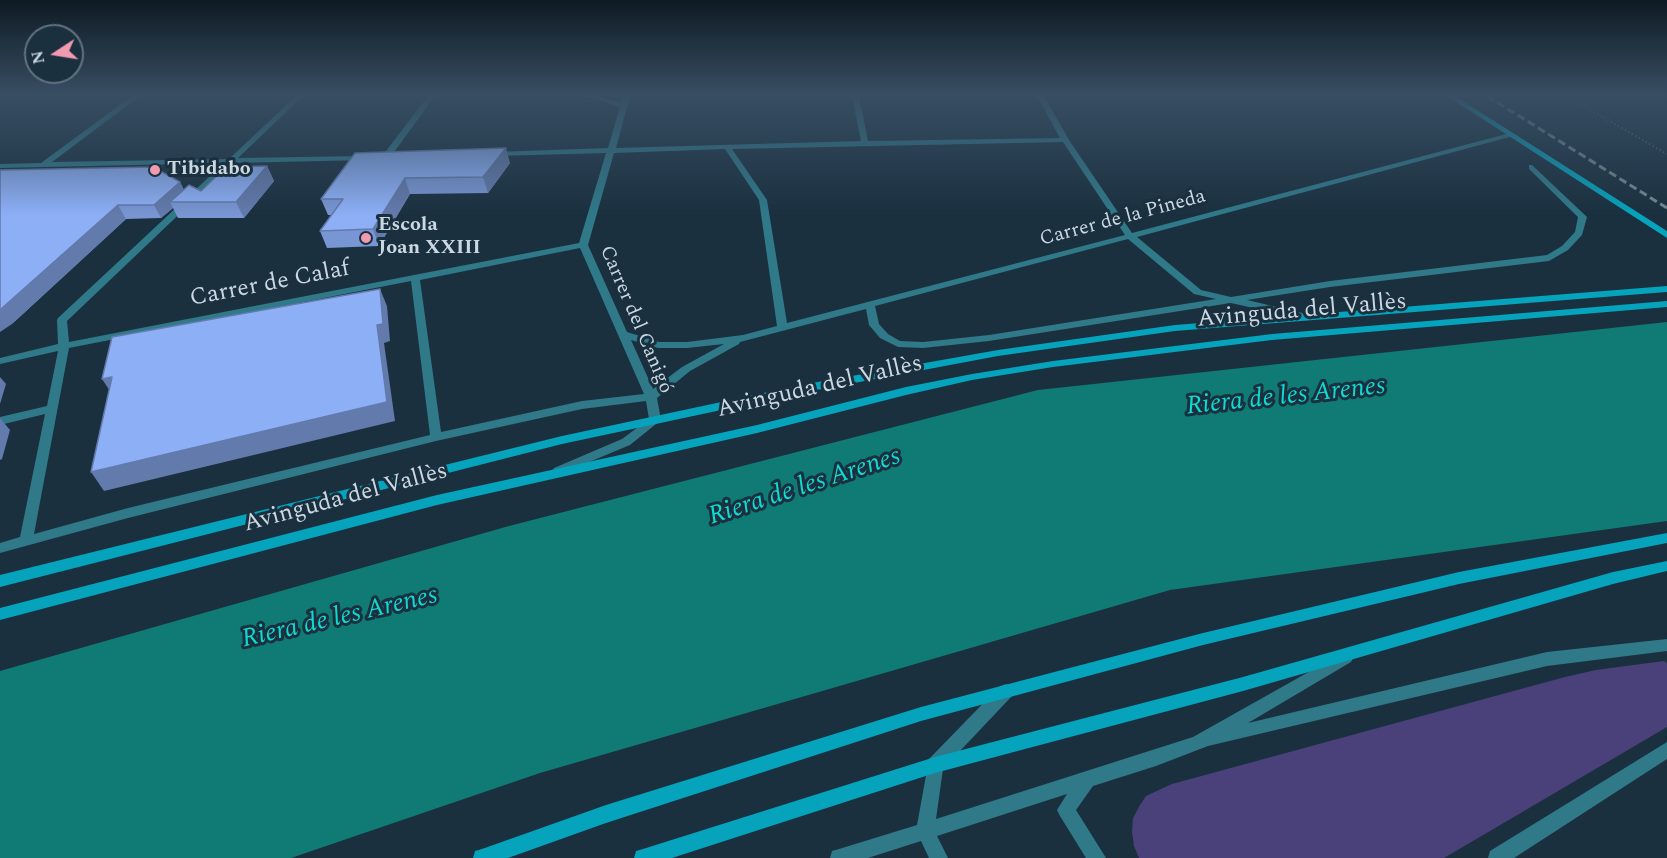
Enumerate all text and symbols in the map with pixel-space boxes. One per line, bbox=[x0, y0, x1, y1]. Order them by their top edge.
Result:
north arrow bbox=[24, 24, 84, 84]
text: N bbox=[25, 48, 51, 66]
place label: Tibidabo bbox=[167, 158, 251, 182]
marker: Tibidabo bbox=[148, 163, 162, 177]
street label: Carrer de la Pineda bbox=[1037, 185, 1209, 253]
place label: Escola Joan XXIII bbox=[378, 214, 481, 261]
marker: Escola Joan XXIII bbox=[359, 231, 373, 245]
street label: Carrer del Canigó bbox=[593, 243, 677, 397]
street label: Carrer de Calaf bbox=[188, 255, 352, 315]
street label: Avinguda del Vallès bbox=[1196, 289, 1408, 335]
street label: Avinguda del Vallès bbox=[714, 350, 926, 426]
water label: Riera de les Arenes bbox=[1185, 372, 1387, 424]
water label: Riera de les Arenes bbox=[705, 442, 905, 534]
street label: Avinguda del Vallès bbox=[241, 458, 451, 540]
water label: Riera de les Arenes bbox=[239, 581, 441, 657]

